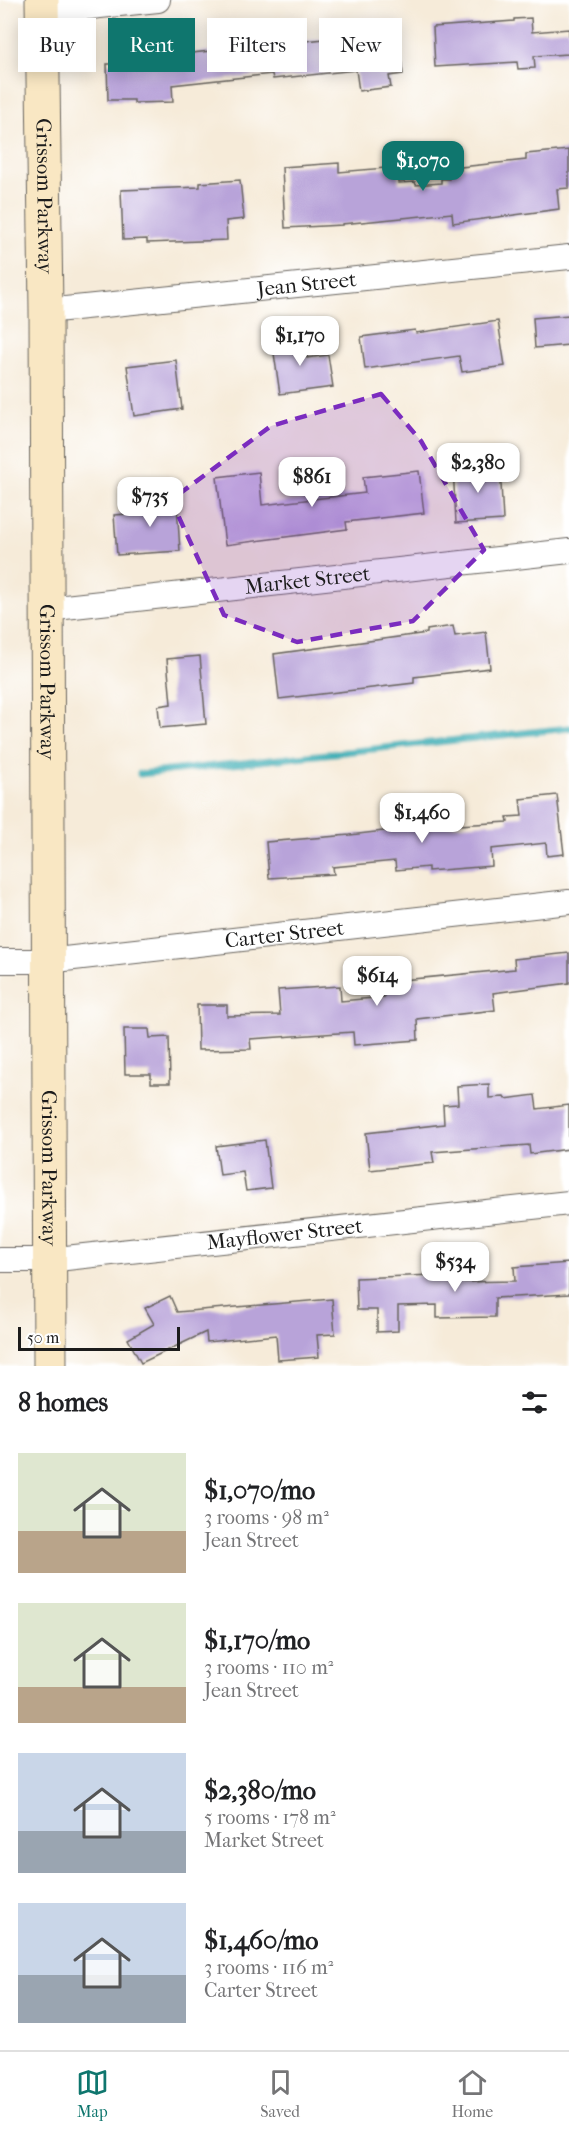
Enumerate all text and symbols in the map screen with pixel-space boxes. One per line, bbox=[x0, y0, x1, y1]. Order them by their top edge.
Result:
chip: Buy bbox=[18, 18, 96, 72]
chip: Rent bbox=[108, 18, 195, 72]
chip: Filters bbox=[207, 18, 307, 72]
chip: New bbox=[319, 18, 402, 72]
street label: Grissom Parkway bbox=[32, 118, 58, 275]
pin: $1,070 bbox=[374, 141, 472, 192]
text: $1,070 bbox=[396, 149, 450, 172]
street label: Jean Street bbox=[254, 267, 358, 301]
pin: $1,170 bbox=[251, 316, 349, 367]
text: $1,170 bbox=[275, 324, 325, 347]
pin: $2,380 bbox=[429, 443, 527, 494]
text: $2,380 bbox=[451, 451, 505, 474]
pin: $861 bbox=[276, 457, 348, 508]
text: $861 bbox=[293, 465, 331, 488]
pin: $735 bbox=[114, 477, 186, 528]
text: $735 bbox=[131, 485, 169, 508]
street label: Market Street bbox=[243, 561, 372, 599]
street label: Grissom Parkway bbox=[35, 604, 60, 761]
pin: $1,460 bbox=[373, 793, 471, 844]
text: $1,460 bbox=[394, 801, 450, 824]
street label: Carter Street bbox=[224, 915, 346, 953]
pin: $614 bbox=[341, 956, 413, 1007]
text: $614 bbox=[357, 964, 397, 987]
street label: Grissom Parkway bbox=[37, 1090, 62, 1247]
street label: Mayflower Street bbox=[205, 1214, 364, 1255]
pin: $534 bbox=[419, 1242, 491, 1293]
text: $534 bbox=[435, 1250, 475, 1273]
scale bar bbox=[18, 1324, 180, 1352]
text: 50 m bbox=[27, 1328, 59, 1347]
icon: filters bbox=[518, 1386, 551, 1419]
text: 8 homes bbox=[18, 1387, 108, 1418]
text: $1,070/mo bbox=[204, 1475, 315, 1506]
icon: home bbox=[66, 1477, 138, 1549]
text: 3 rooms · 98 m² bbox=[204, 1506, 329, 1529]
text: Jean Street bbox=[204, 1529, 299, 1552]
text: $1,170/mo bbox=[204, 1625, 310, 1656]
icon: home bbox=[66, 1627, 138, 1699]
text: 3 rooms · 110 m² bbox=[204, 1656, 333, 1679]
text: Jean Street bbox=[204, 1679, 299, 1702]
text: $2,380/mo bbox=[204, 1775, 316, 1806]
icon: home bbox=[66, 1777, 138, 1849]
text: 5 rooms · 178 m² bbox=[204, 1806, 336, 1829]
text: Market Street bbox=[204, 1829, 324, 1852]
text: $1,460/mo bbox=[204, 1925, 318, 1956]
icon: home bbox=[66, 1927, 138, 1999]
text: 3 rooms · 116 m² bbox=[204, 1956, 333, 1979]
text: Carter Street bbox=[204, 1979, 318, 2002]
tab: Map bbox=[76, 2066, 109, 2121]
tab: Saved bbox=[260, 2066, 300, 2121]
tab: Home bbox=[452, 2066, 493, 2121]

